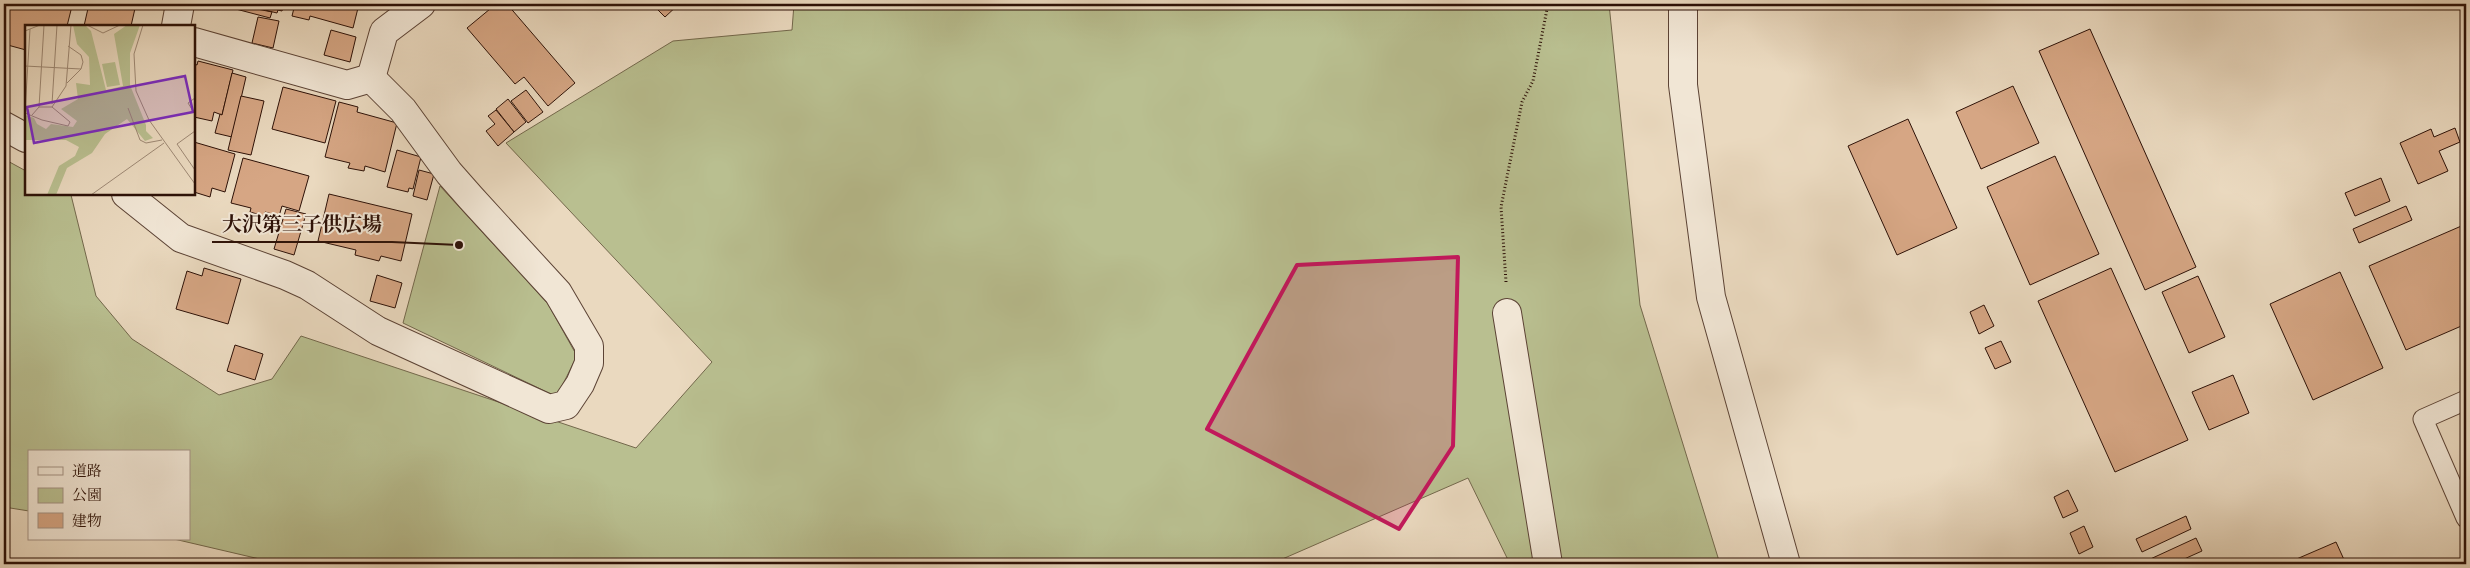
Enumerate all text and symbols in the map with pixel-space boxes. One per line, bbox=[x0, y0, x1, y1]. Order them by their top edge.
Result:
inset map bbox=[25, 25, 195, 195]
callout: 大沢第三子供広場 bbox=[212, 207, 392, 242]
text: 大沢第三子供広場 bbox=[222, 211, 382, 238]
legend bbox=[28, 450, 190, 540]
text: 道路 bbox=[72, 461, 102, 481]
text: 公園 bbox=[72, 485, 102, 505]
text: 建物 bbox=[72, 511, 102, 531]

